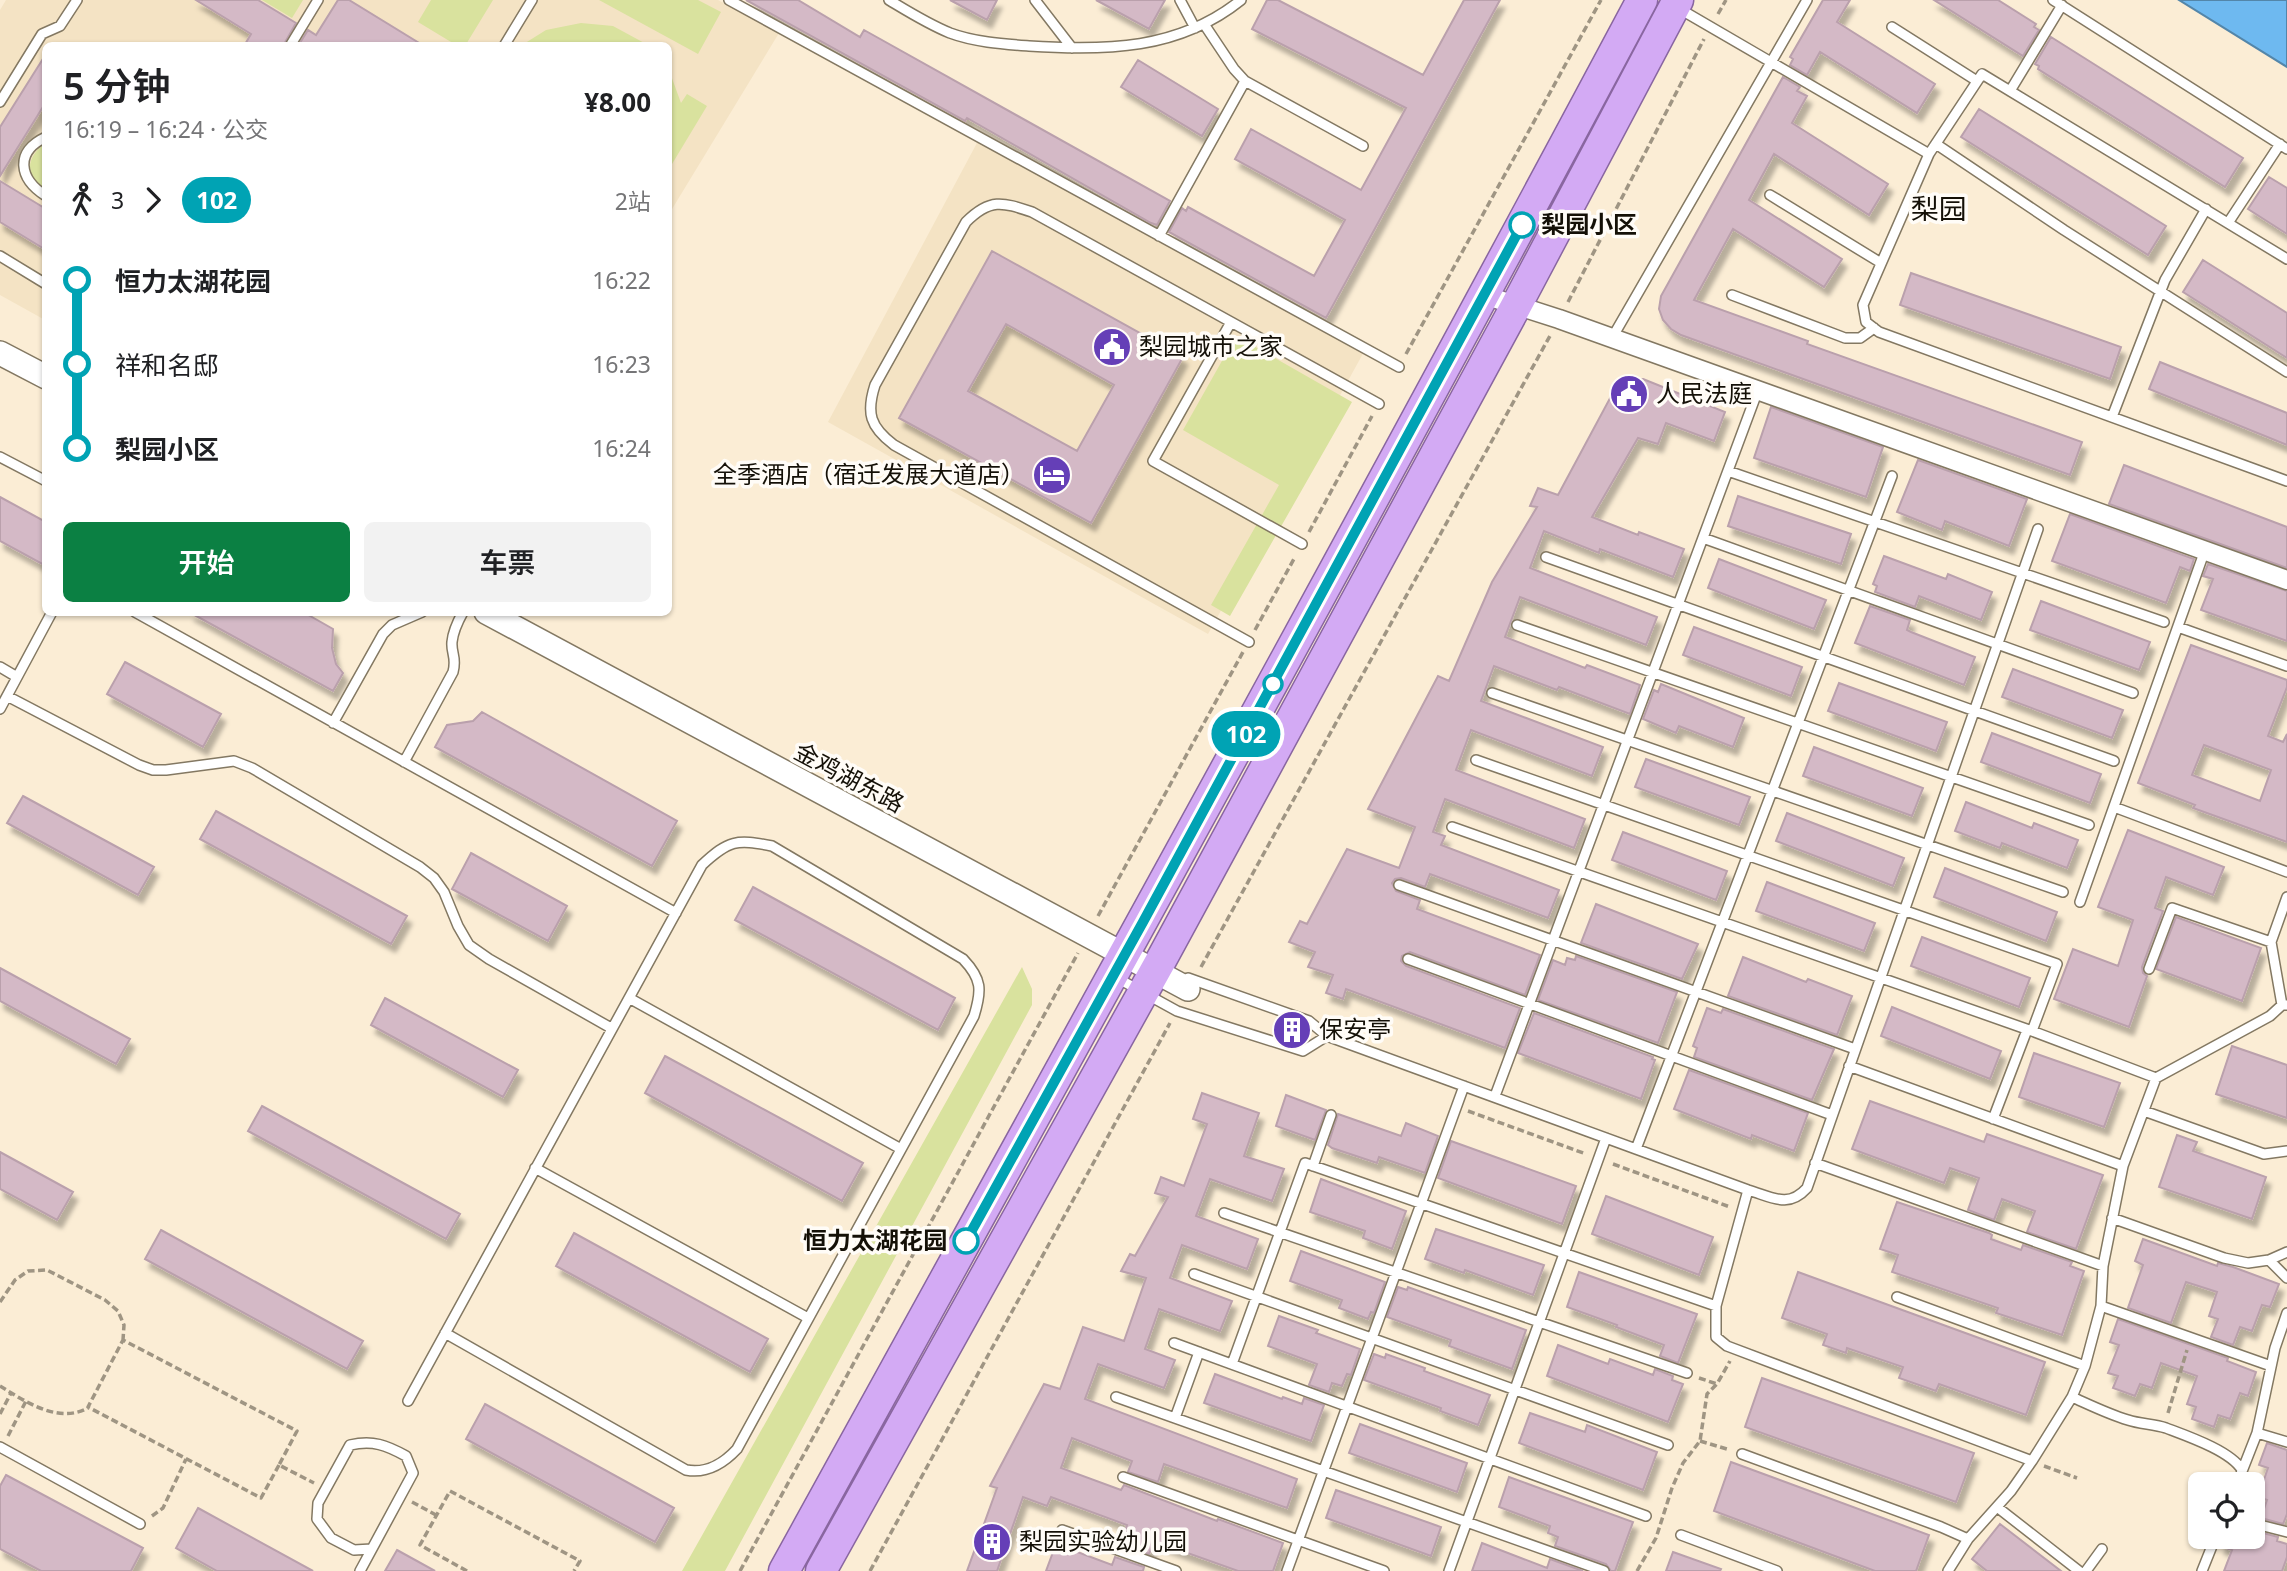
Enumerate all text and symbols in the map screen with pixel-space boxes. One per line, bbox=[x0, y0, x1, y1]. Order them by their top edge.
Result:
text: 5 分钟 bbox=[63, 59, 171, 111]
text: ¥8.00 bbox=[584, 84, 651, 120]
text: 16:19 – 16:24 · 公交 bbox=[63, 113, 268, 145]
icon: walk bbox=[63, 181, 101, 219]
icon: forward bbox=[134, 181, 172, 219]
text: 102 bbox=[196, 183, 237, 216]
text: 3 bbox=[111, 184, 124, 216]
text: 2站 bbox=[615, 185, 651, 217]
district label: 梨园 bbox=[1911, 189, 1967, 227]
place label: 梨园小区 bbox=[1541, 207, 1637, 240]
marker: 梨园小区 bbox=[1509, 212, 1535, 238]
text: 恒力太湖花园 bbox=[115, 263, 271, 299]
text: 16:22 bbox=[592, 264, 651, 296]
public building icon: 梨园城市之家 bbox=[1091, 326, 1133, 368]
place label: 梨园城市之家 bbox=[1139, 329, 1283, 362]
text: 祥和名邸 bbox=[115, 347, 219, 383]
text: 16:23 bbox=[592, 348, 651, 380]
public building icon: 人民法庭 bbox=[1608, 373, 1650, 415]
place label: 人民法庭 bbox=[1656, 376, 1752, 409]
text: 梨园小区 bbox=[115, 431, 219, 467]
text: 16:24 bbox=[592, 432, 651, 464]
hotel icon: 全季酒店（宿迁发展大道店） bbox=[1031, 454, 1073, 496]
place label: 全季酒店（宿迁发展大道店） bbox=[713, 457, 1025, 490]
button: 开始 bbox=[63, 522, 350, 602]
button: 车票 bbox=[364, 522, 651, 602]
unlabelled marker bbox=[1263, 674, 1283, 694]
line badge: 102 bbox=[1206, 711, 1286, 757]
text: 102 bbox=[1225, 717, 1267, 750]
street label: 金鸡湖东路 bbox=[789, 734, 910, 819]
building icon: 保安亭 bbox=[1271, 1009, 1313, 1051]
place label: 保安亭 bbox=[1319, 1012, 1391, 1045]
place label: 恒力太湖花园 bbox=[803, 1223, 947, 1256]
marker: 恒力太湖花园 bbox=[953, 1228, 979, 1254]
map controls bbox=[2188, 1472, 2265, 1549]
button: locate bbox=[2188, 1472, 2265, 1549]
building icon: 梨园实验幼儿园 bbox=[971, 1521, 1013, 1563]
place label: 梨园实验幼儿园 bbox=[1019, 1524, 1187, 1557]

